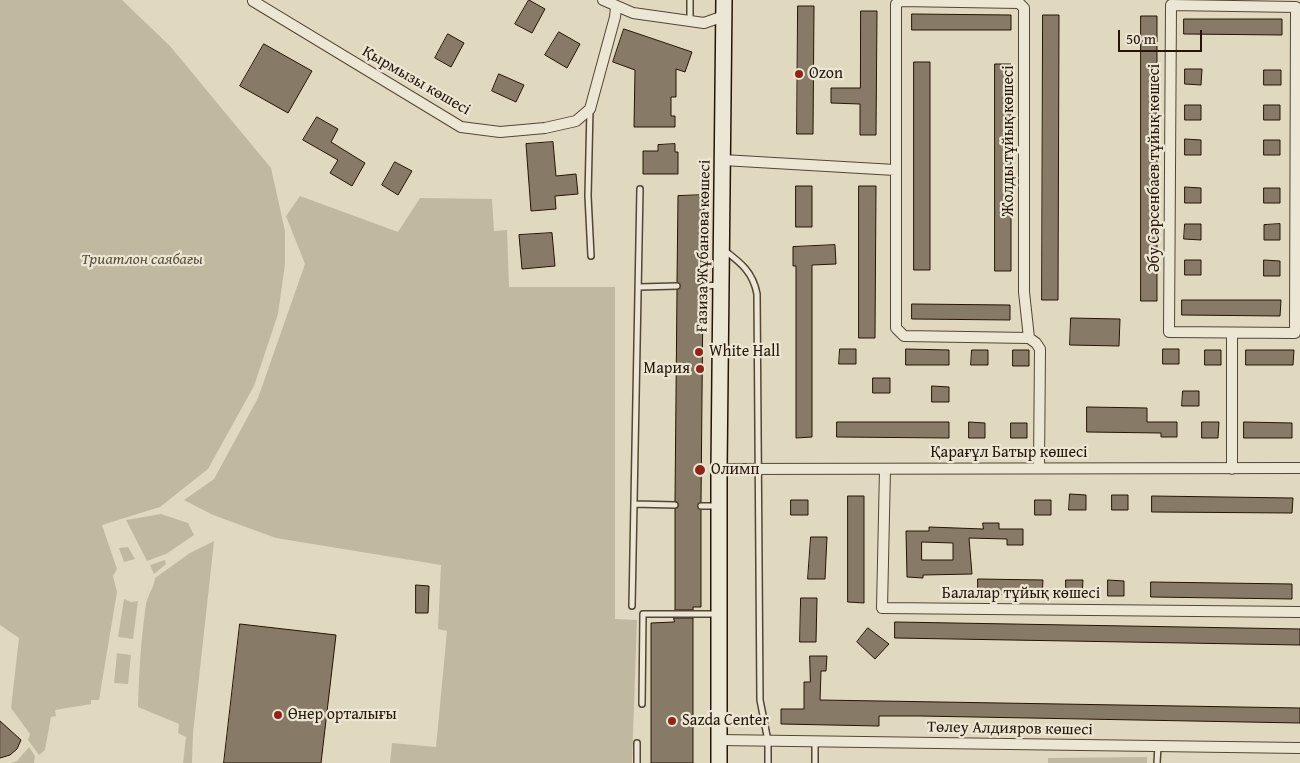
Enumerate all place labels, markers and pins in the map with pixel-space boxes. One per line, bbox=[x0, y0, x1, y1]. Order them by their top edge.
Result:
place label: Ozon bbox=[809, 64, 843, 84]
marker: Ozon bbox=[793, 68, 805, 80]
place label: White Hall bbox=[709, 342, 780, 362]
marker: White Hall bbox=[693, 346, 705, 358]
place label: Мария bbox=[644, 359, 690, 379]
marker: Мария bbox=[694, 363, 706, 375]
place label: Олимп bbox=[711, 460, 759, 480]
marker: Олимп bbox=[693, 463, 707, 477]
place label: Өнер орталығы bbox=[288, 705, 397, 725]
marker: Өнер орталығы bbox=[272, 709, 284, 721]
place label: Sazda Center bbox=[682, 711, 769, 731]
marker: Sazda Center bbox=[666, 715, 678, 727]

